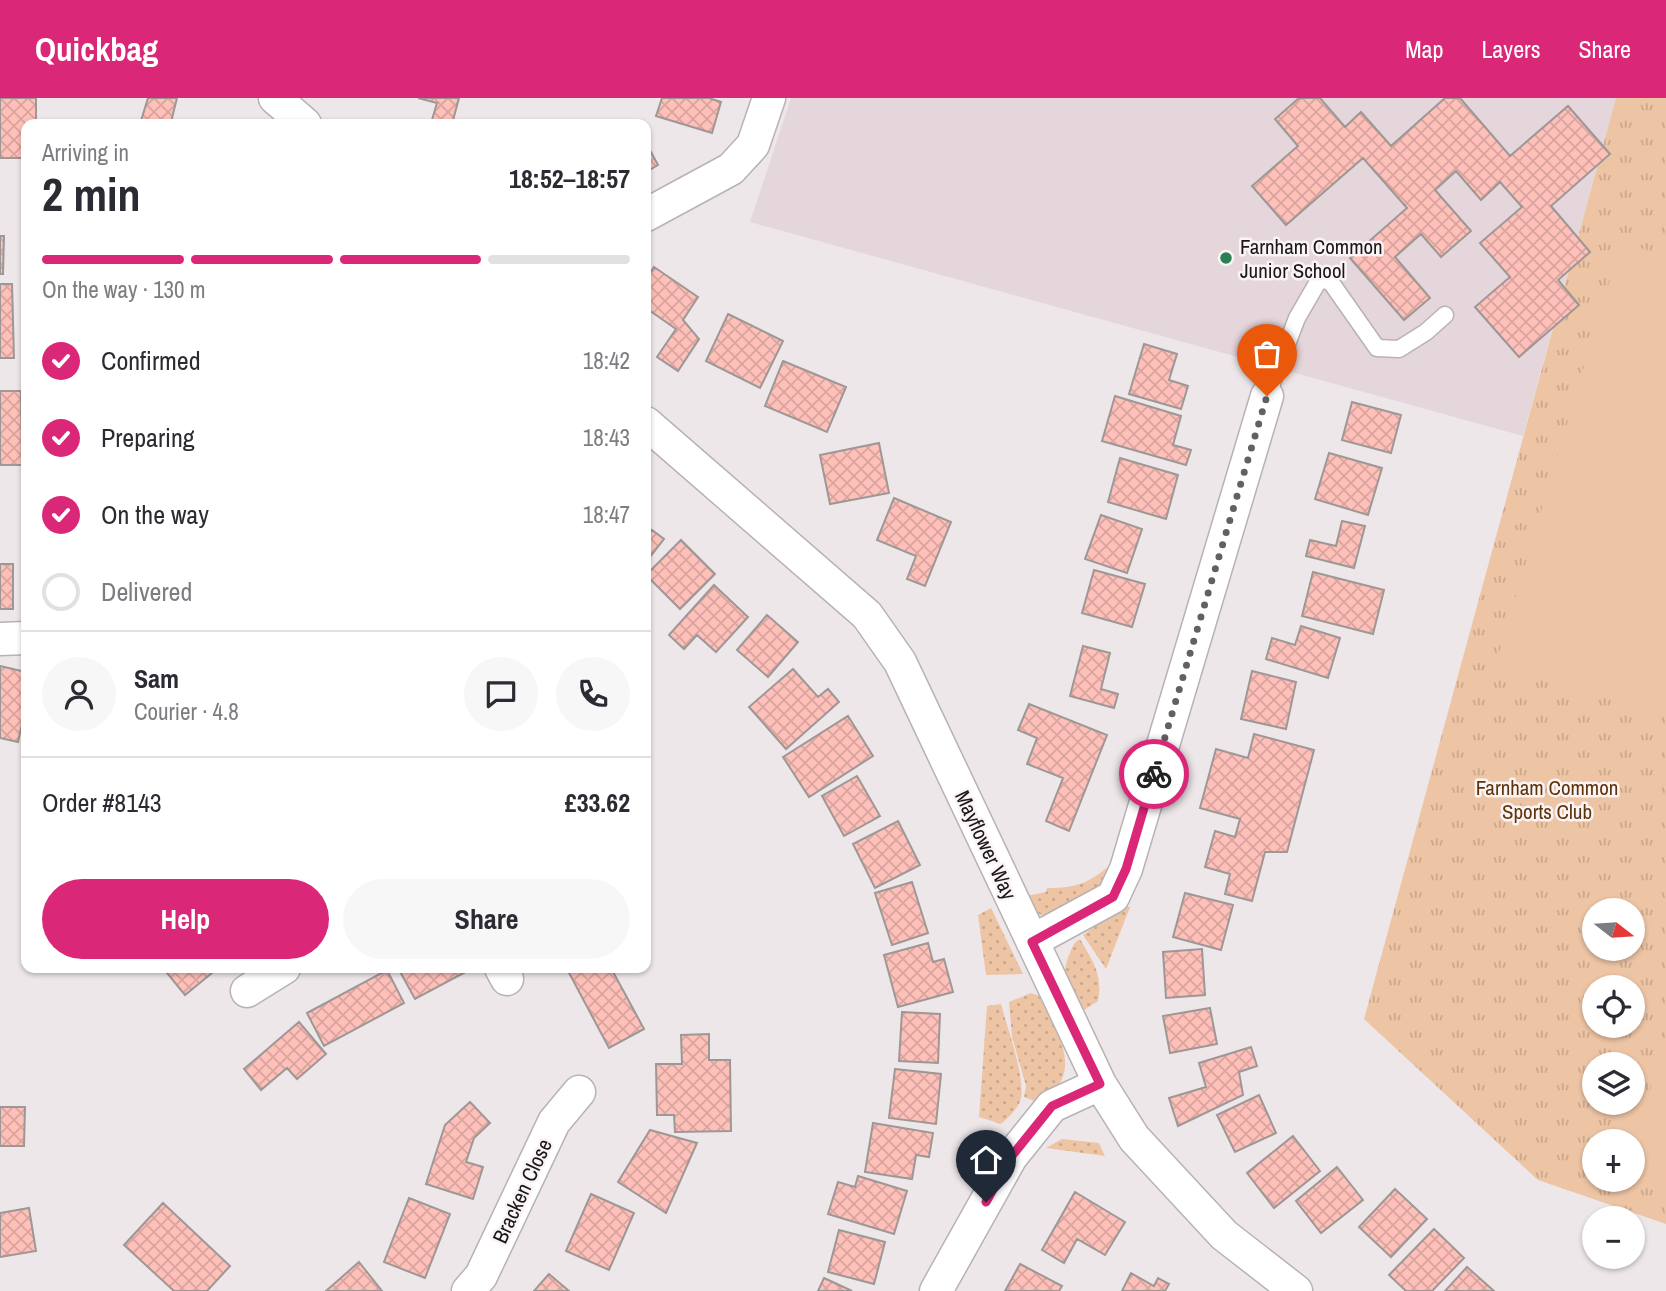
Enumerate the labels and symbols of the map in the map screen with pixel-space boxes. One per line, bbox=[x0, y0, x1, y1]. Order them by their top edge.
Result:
place label: Farnham Common Junior School bbox=[1240, 232, 1383, 285]
marker: Farnham Common Junior School bbox=[1218, 250, 1234, 266]
pin bbox=[1237, 324, 1297, 396]
courier bbox=[1119, 739, 1189, 809]
park label: Farnham Common Sports Club bbox=[1476, 773, 1618, 826]
street label: Mayflower Way bbox=[948, 786, 1024, 905]
north arrow bbox=[1582, 898, 1645, 961]
pin bbox=[956, 1130, 1016, 1202]
street label: Bracken Close bbox=[485, 1134, 559, 1248]

